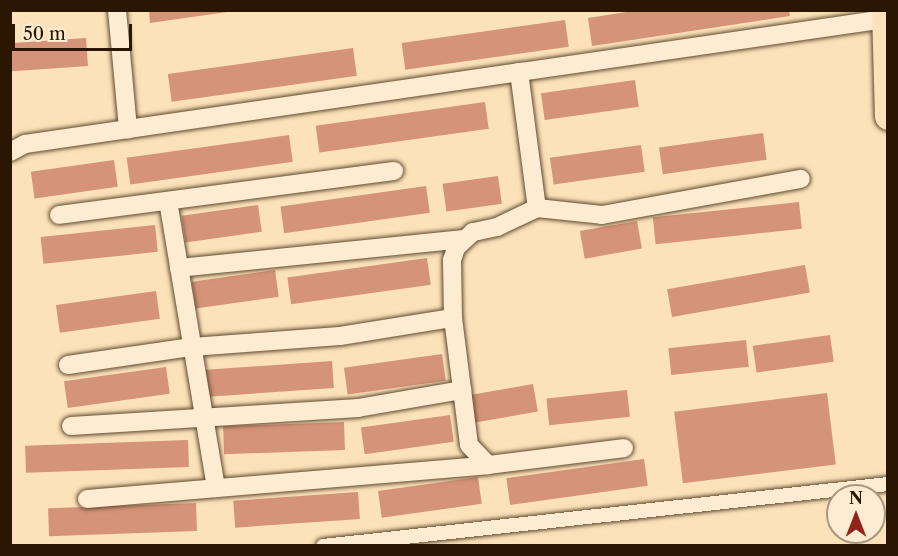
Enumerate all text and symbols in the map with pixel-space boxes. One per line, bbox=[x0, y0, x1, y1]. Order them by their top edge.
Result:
scale bar bbox=[15, 12, 135, 50]
text: 50 m bbox=[23, 23, 66, 45]
north arrow bbox=[826, 484, 886, 544]
text: N bbox=[849, 488, 863, 508]

